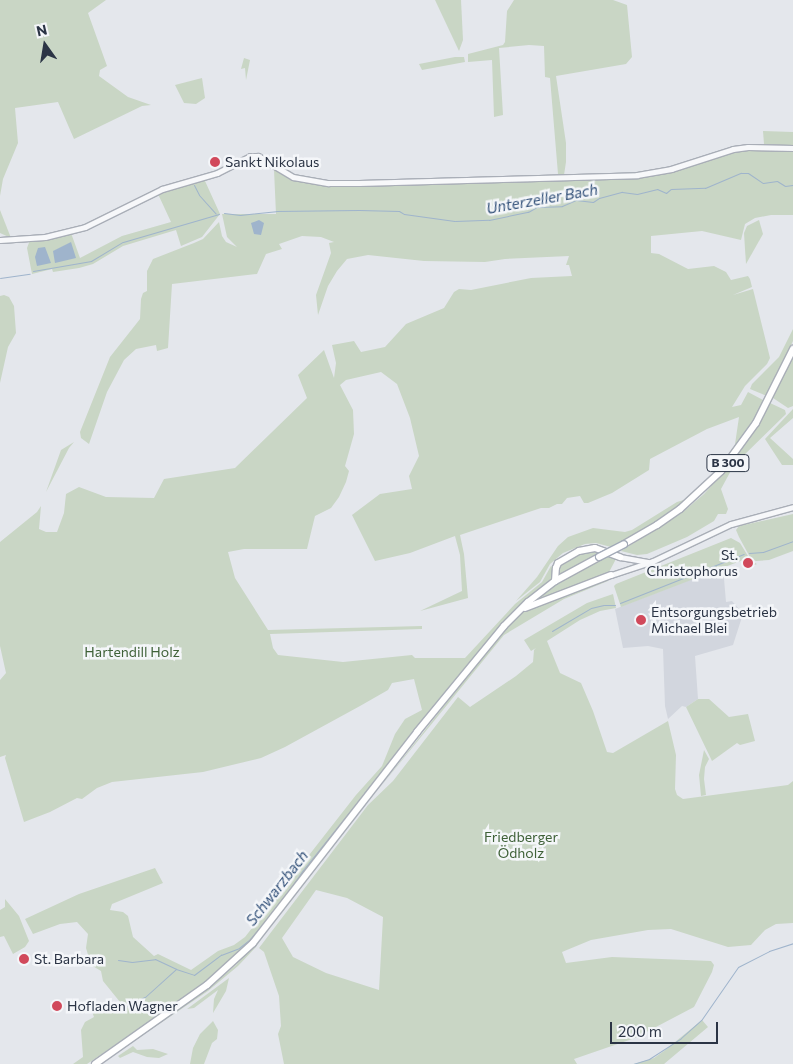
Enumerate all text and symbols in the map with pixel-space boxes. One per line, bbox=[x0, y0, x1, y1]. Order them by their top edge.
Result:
north arrow bbox=[20, 20, 70, 70]
text: N bbox=[34, 20, 49, 39]
place label: Sankt Nikolaus bbox=[225, 154, 319, 170]
marker: Sankt Nikolaus bbox=[209, 156, 221, 168]
water label: Unterzeller Bach bbox=[485, 180, 599, 218]
road number: B 300 bbox=[706, 453, 750, 472]
place label: St. Christophorus bbox=[646, 547, 738, 580]
marker: St. Christophorus bbox=[742, 557, 754, 569]
place label: Entsorgungsbetrieb Michael Blei bbox=[651, 604, 777, 636]
marker: Entsorgungsbetrieb Michael Blei bbox=[635, 614, 647, 626]
park label: Hartendill Holz bbox=[84, 644, 180, 660]
park label: Friedberger Ödholz bbox=[484, 829, 558, 862]
water label: Schwarzbach bbox=[242, 847, 312, 929]
place label: St. Barbara bbox=[34, 951, 104, 967]
marker: St. Barbara bbox=[18, 953, 30, 965]
place label: Hofladen Wagner bbox=[67, 998, 178, 1014]
marker: Hofladen Wagner bbox=[51, 1000, 63, 1012]
scale bar bbox=[613, 1012, 720, 1044]
text: 200 m bbox=[618, 1022, 662, 1040]

